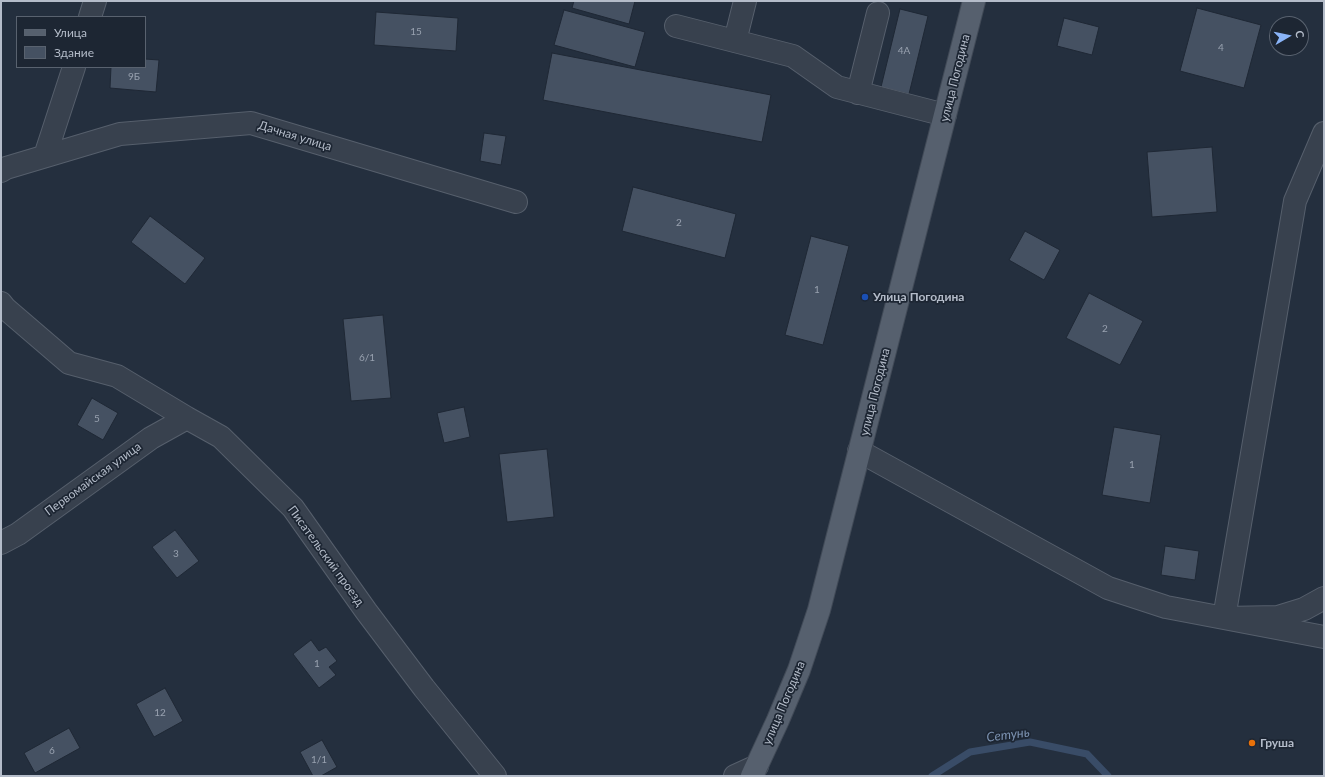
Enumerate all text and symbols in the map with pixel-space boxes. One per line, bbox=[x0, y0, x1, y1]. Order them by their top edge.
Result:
legend bbox=[16, 16, 146, 68]
north arrow bbox=[1269, 16, 1309, 56]
text: Улица bbox=[54, 25, 87, 40]
house number: 15 bbox=[410, 26, 422, 38]
text: С bbox=[1293, 30, 1307, 39]
street label: улица Погодина bbox=[937, 33, 973, 123]
house number: 4 bbox=[1218, 42, 1224, 54]
text: Здание bbox=[54, 45, 94, 60]
house number: 4А bbox=[898, 45, 910, 57]
house number: 9Б bbox=[128, 71, 140, 83]
street label: Дачная улица bbox=[257, 118, 333, 154]
house number: 2 bbox=[676, 217, 682, 229]
house number: 1 bbox=[814, 284, 820, 296]
place label: Улица Погодина bbox=[873, 290, 964, 304]
marker: Улица Погодина bbox=[860, 292, 870, 302]
house number: 2 bbox=[1102, 323, 1108, 335]
street label: улица Погодина bbox=[857, 347, 893, 437]
house number: 6/1 bbox=[359, 352, 375, 364]
house number: 5 bbox=[94, 413, 100, 425]
street label: Первомайская улица bbox=[42, 439, 144, 519]
house number: 1 bbox=[1129, 459, 1135, 471]
street label: Писательский проезд bbox=[285, 503, 367, 609]
house number: 3 bbox=[173, 548, 179, 560]
house number: 1 bbox=[314, 658, 320, 670]
street label: улица Погодина bbox=[760, 659, 808, 747]
house number: 12 bbox=[154, 707, 166, 719]
water label: Сетунь bbox=[986, 725, 1030, 745]
place label: Груша bbox=[1260, 736, 1294, 750]
marker: Груша bbox=[1247, 738, 1257, 748]
house number: 6 bbox=[49, 745, 55, 757]
house number: 1/1 bbox=[311, 754, 327, 766]

